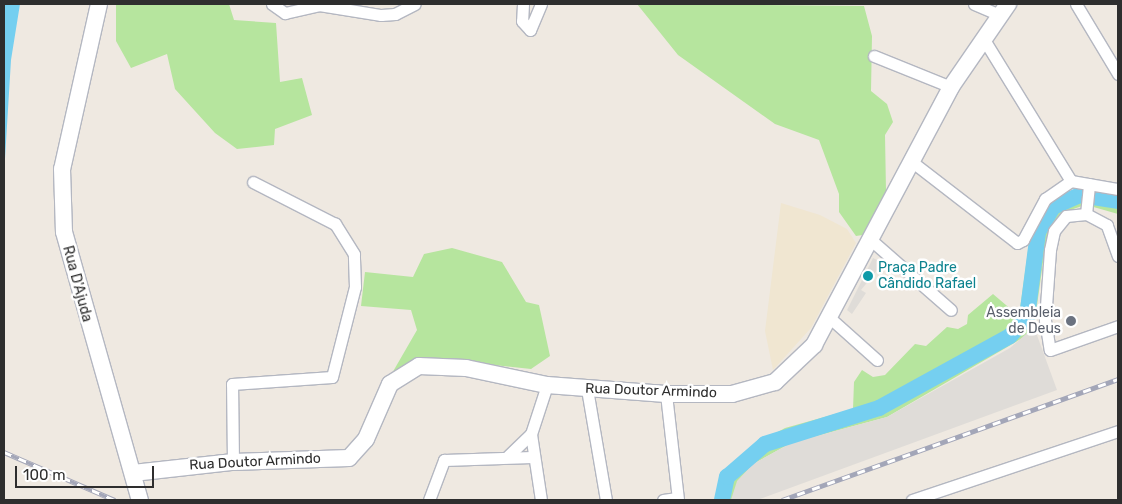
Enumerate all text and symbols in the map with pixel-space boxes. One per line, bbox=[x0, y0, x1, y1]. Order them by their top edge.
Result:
street label: Rua D'Ajuda bbox=[59, 244, 95, 324]
place label: Praça Padre Cândido Rafael bbox=[878, 260, 976, 292]
marker: Praça Padre Cândido Rafael bbox=[862, 270, 874, 282]
place label: Assembleia de Deus bbox=[986, 305, 1061, 338]
marker: Assembleia de Deus bbox=[1065, 315, 1077, 327]
street label: Rua Doutor Armindo bbox=[584, 380, 718, 402]
street label: Rua Doutor Armindo bbox=[188, 450, 322, 474]
scale bar bbox=[18, 456, 156, 488]
text: 100 m bbox=[23, 466, 65, 484]

